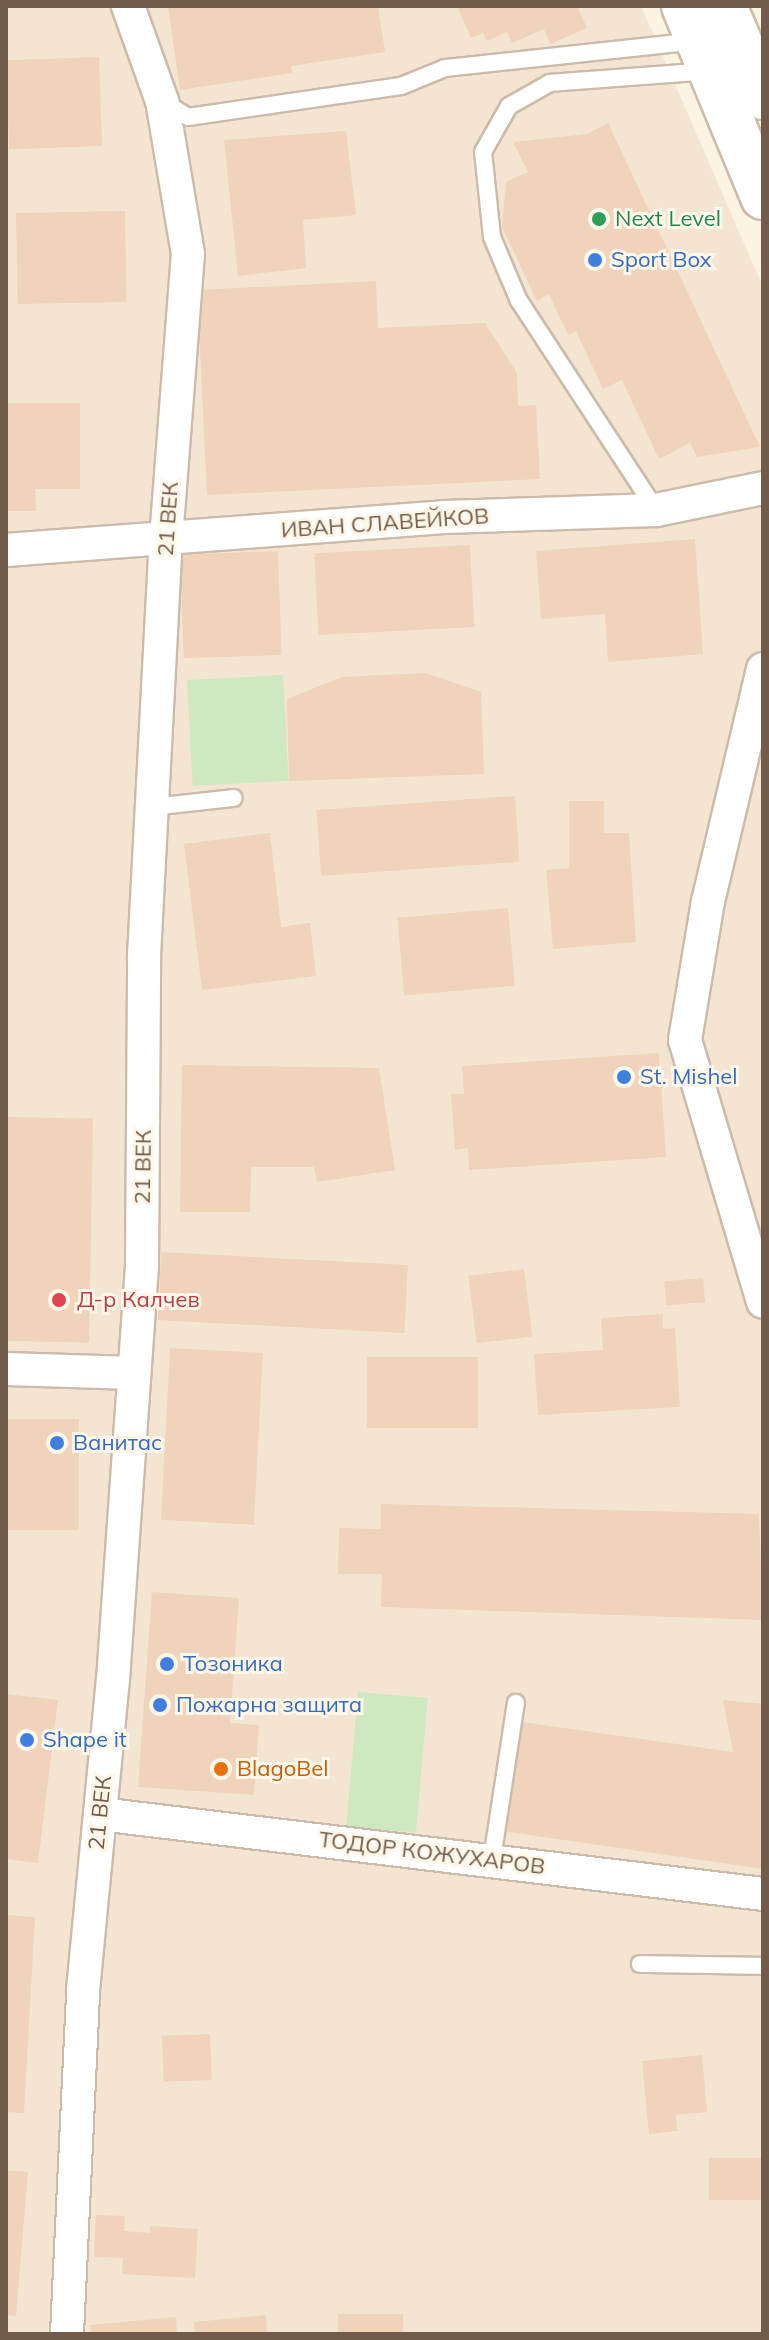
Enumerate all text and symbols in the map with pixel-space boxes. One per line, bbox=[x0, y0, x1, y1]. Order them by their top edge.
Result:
place label: Next Level bbox=[615, 206, 721, 232]
marker: Next Level bbox=[590, 210, 608, 228]
place label: Sport Box bbox=[611, 247, 712, 273]
marker: Sport Box bbox=[586, 251, 604, 269]
street label: 21 ВЕК bbox=[152, 481, 184, 557]
street label: ИВАН СЛАВЕЙКОВ bbox=[280, 503, 490, 543]
place label: St. Mishel bbox=[640, 1064, 738, 1090]
marker: St. Mishel bbox=[615, 1068, 633, 1086]
street label: 21 ВЕК bbox=[129, 1130, 157, 1204]
place label: Д-р Калчев bbox=[77, 1287, 200, 1313]
marker: Д-р Калчев bbox=[48, 1289, 70, 1311]
place label: Ванитас bbox=[73, 1430, 162, 1456]
marker: Ванитас bbox=[48, 1434, 66, 1452]
place label: Тозоника bbox=[183, 1651, 283, 1677]
marker: Тозоника bbox=[158, 1655, 176, 1673]
place label: Пожарна защита bbox=[176, 1692, 362, 1718]
marker: Пожарна защита bbox=[151, 1696, 169, 1714]
place label: Shape it bbox=[43, 1727, 127, 1753]
marker: Shape it bbox=[18, 1731, 36, 1749]
place label: BlagoBel bbox=[237, 1756, 328, 1782]
marker: BlagoBel bbox=[212, 1760, 230, 1778]
street label: 21 ВЕК bbox=[83, 1775, 117, 1851]
street label: ТОДОР КОЖУХАРОВ bbox=[317, 1826, 547, 1880]

